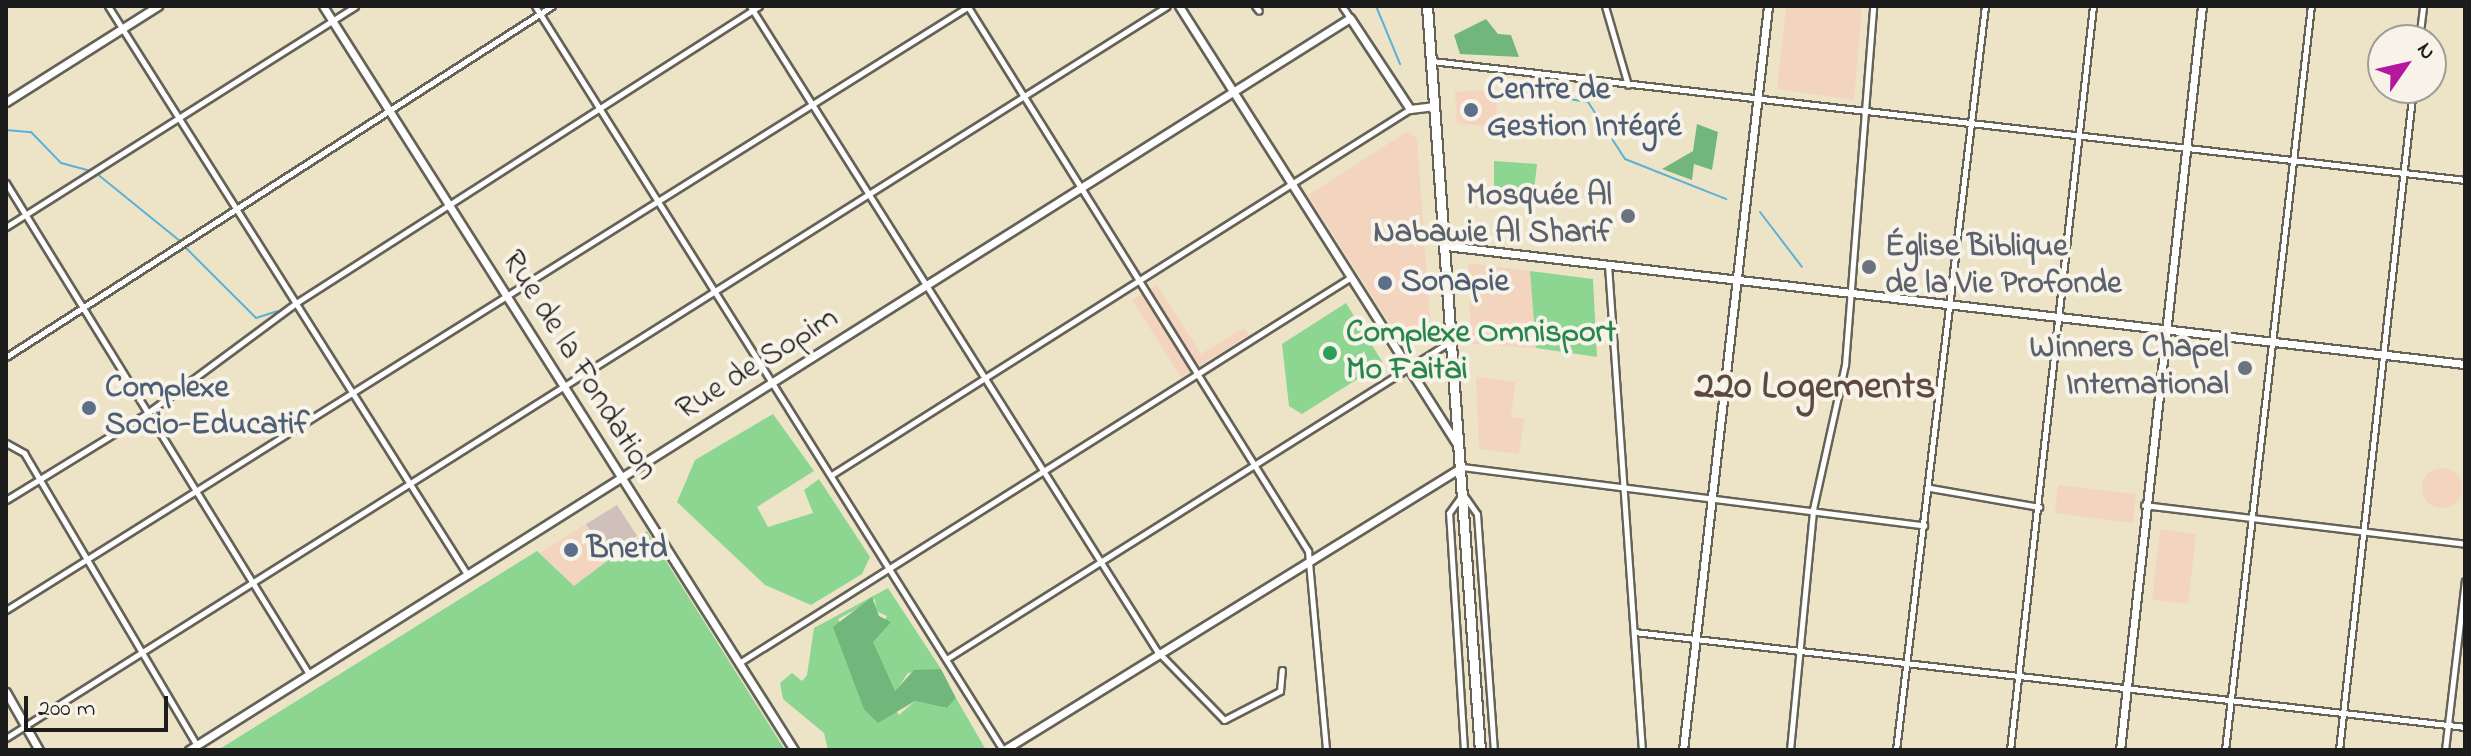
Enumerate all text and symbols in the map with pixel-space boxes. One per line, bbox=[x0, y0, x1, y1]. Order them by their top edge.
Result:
north arrow bbox=[2367, 24, 2447, 104]
text: N bbox=[2408, 37, 2443, 67]
place label: Centre de Gestion Intégré bbox=[1487, 73, 1682, 148]
marker: Centre de Gestion Intégré bbox=[1462, 101, 1480, 119]
place label: Mosquée Al Nabawie Al Sharif bbox=[1373, 179, 1612, 254]
marker: Mosquée Al Nabawie Al Sharif bbox=[1619, 207, 1637, 225]
place label: Église Biblique de la Vie Profonde bbox=[1885, 230, 2122, 305]
street label: Rue de la Fondation bbox=[492, 244, 664, 488]
marker: Église Biblique de la Vie Profonde bbox=[1860, 258, 1878, 276]
place label: Sonapie bbox=[1401, 264, 1509, 302]
marker: Sonapie bbox=[1376, 274, 1394, 292]
street label: Rue de Sopim bbox=[670, 300, 846, 430]
place label: Complexe Omnisport Mo Faitai bbox=[1346, 316, 1616, 391]
place label: Winners Chapel International bbox=[2030, 331, 2229, 406]
marker: Complexe Omnisport Mo Faitai bbox=[1321, 344, 1339, 362]
marker: Winners Chapel International bbox=[2236, 359, 2254, 377]
district label: 220 Logements bbox=[1694, 364, 1936, 412]
place label: Complexe Socio-Educatif bbox=[105, 371, 309, 446]
marker: Complexe Socio-Educatif bbox=[80, 399, 98, 417]
place label: Bnetd bbox=[587, 531, 667, 569]
marker: Bnetd bbox=[562, 541, 580, 559]
scale bar bbox=[28, 680, 172, 730]
text: 200 m bbox=[38, 692, 95, 727]

